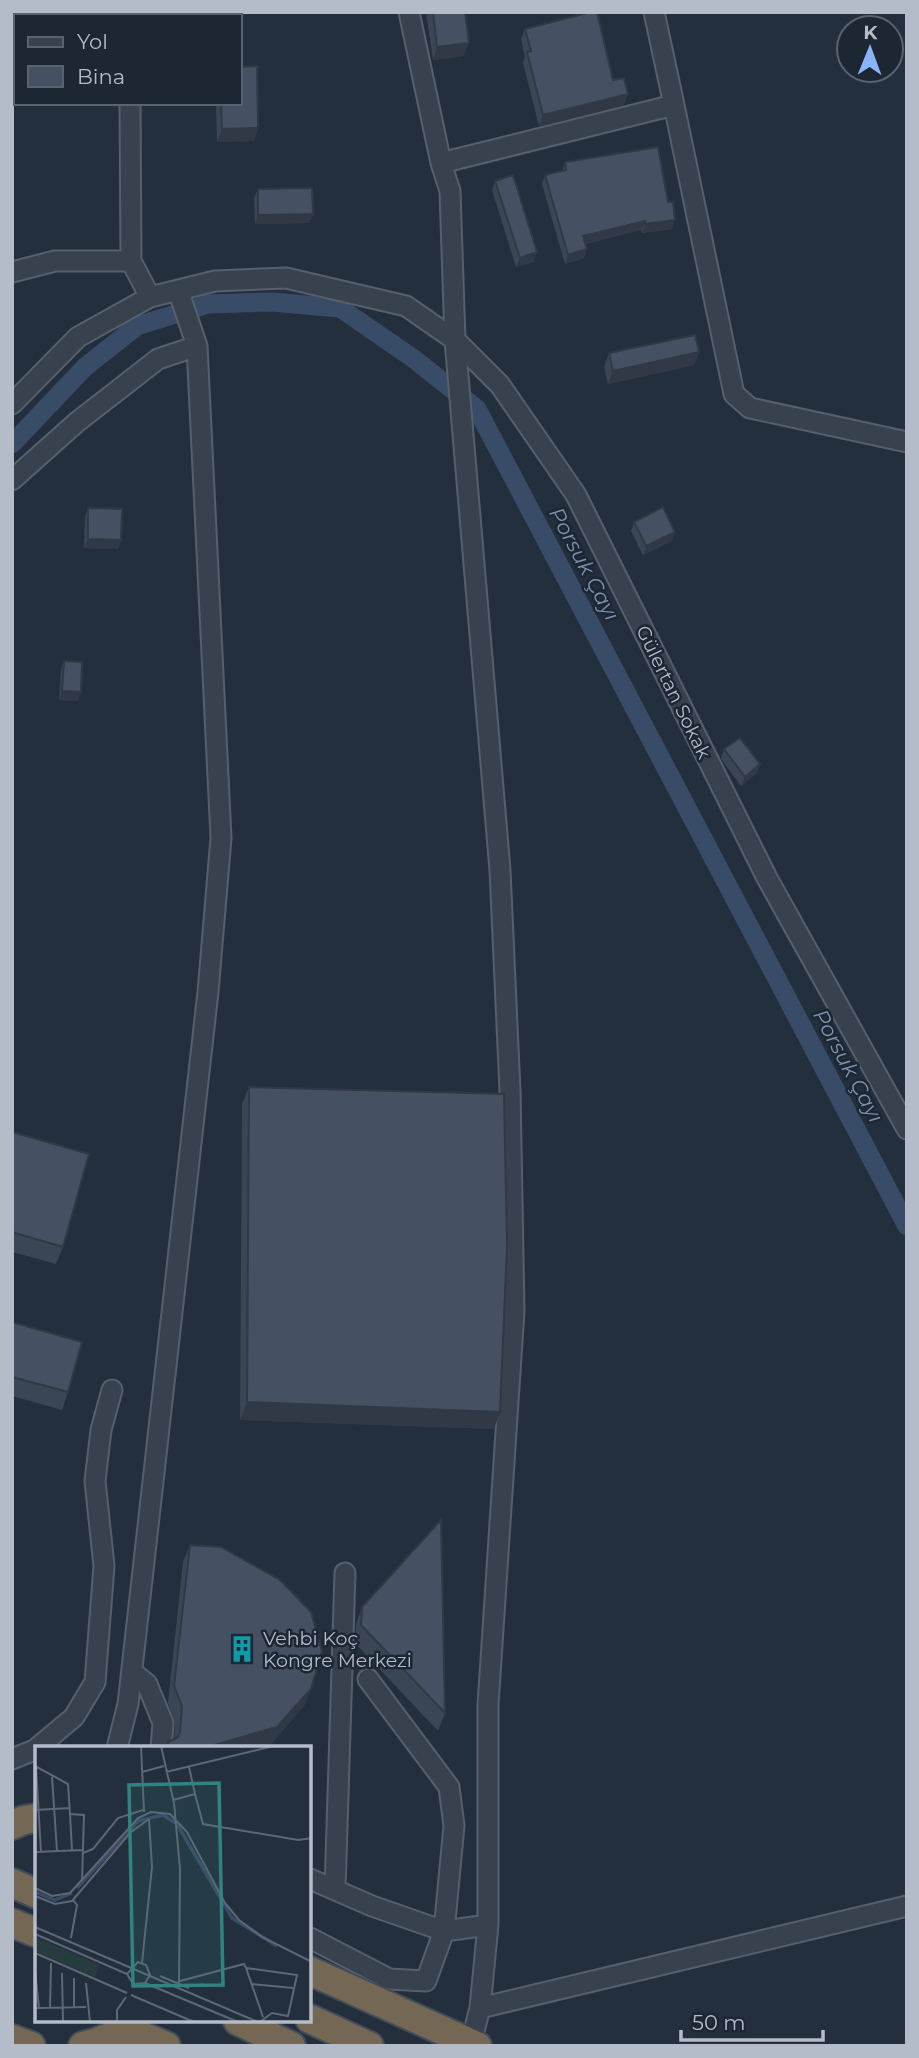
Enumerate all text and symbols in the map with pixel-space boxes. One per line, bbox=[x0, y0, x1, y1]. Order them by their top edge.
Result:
legend bbox=[14, 14, 242, 105]
north arrow bbox=[835, 14, 905, 84]
text: K bbox=[863, 21, 878, 44]
text: Yol bbox=[77, 29, 108, 54]
text: Bina bbox=[77, 64, 125, 89]
water label: Porsuk Çayı bbox=[544, 503, 625, 625]
street label: Gülertan Sokak bbox=[631, 622, 716, 763]
water label: Porsuk Çayı bbox=[808, 1005, 889, 1127]
place label: Vehbi Koç Kongre Merkezi bbox=[263, 1627, 412, 1672]
building icon: Vehbi Koç Kongre Merkezi bbox=[227, 1634, 257, 1664]
inset map bbox=[35, 1746, 312, 2023]
scale bar bbox=[681, 1998, 823, 2042]
text: 50 m bbox=[692, 2010, 746, 2035]

